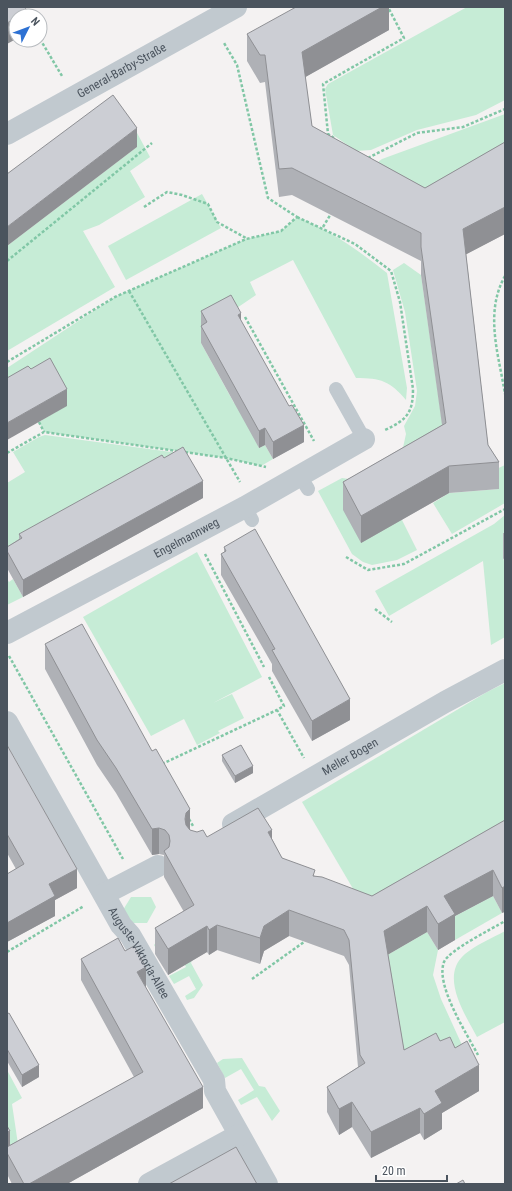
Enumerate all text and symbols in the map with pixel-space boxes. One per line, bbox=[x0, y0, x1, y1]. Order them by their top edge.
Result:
north arrow bbox=[8, 8, 48, 48]
text: N bbox=[28, 15, 42, 29]
street label: General-Barby-Straße bbox=[75, 40, 169, 101]
street label: Engelmannweg bbox=[151, 515, 222, 561]
street label: Meller Bogen bbox=[320, 735, 381, 778]
street label: Auguste-Viktoria-Allee bbox=[105, 905, 173, 1001]
scale bar bbox=[376, 1157, 447, 1183]
text: 20 m bbox=[382, 1164, 406, 1178]

